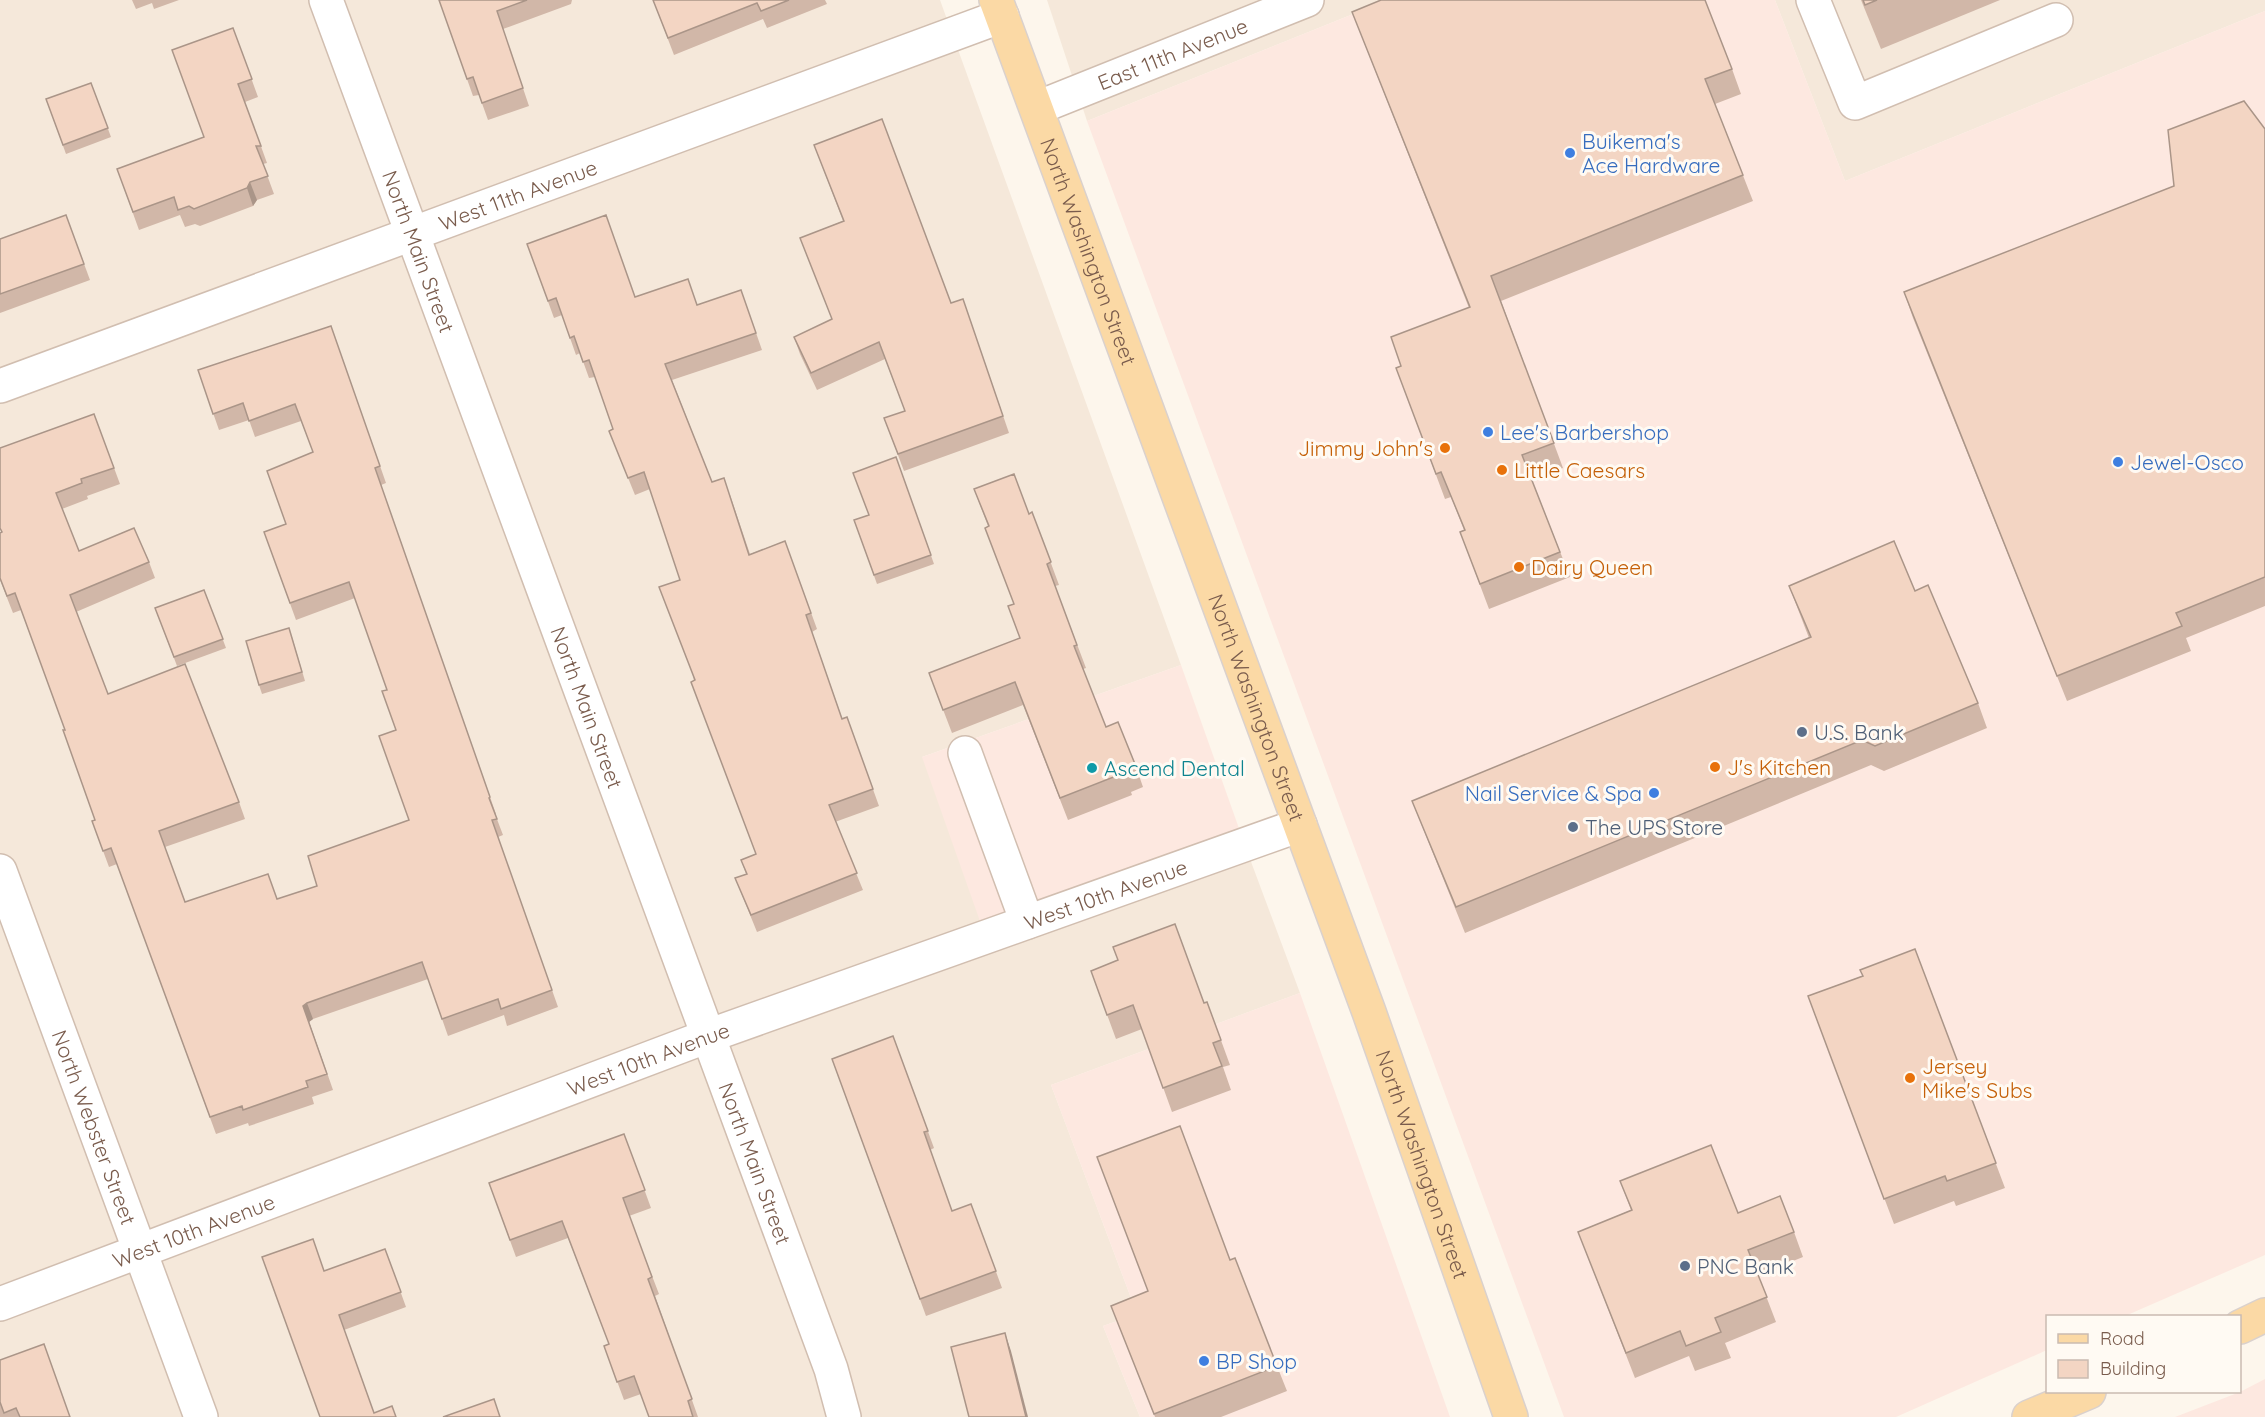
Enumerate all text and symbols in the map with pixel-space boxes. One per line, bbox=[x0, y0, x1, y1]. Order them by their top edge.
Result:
street label: East 11th Avenue bbox=[1094, 12, 1251, 95]
place label: Buikema's Ace Hardware bbox=[1582, 128, 1720, 178]
street label: North Washington Street bbox=[1035, 134, 1142, 369]
marker: Buikema's Ace Hardware bbox=[1563, 146, 1577, 160]
street label: West 11th Avenue bbox=[435, 154, 601, 236]
street label: North Main Street bbox=[377, 167, 461, 336]
place label: Lee's Barbershop bbox=[1500, 419, 1669, 445]
marker: Lee's Barbershop bbox=[1481, 425, 1495, 439]
place label: Jimmy John's bbox=[1298, 435, 1433, 461]
marker: Jimmy John's bbox=[1438, 441, 1452, 455]
place label: Jewel-Osco bbox=[2130, 449, 2244, 475]
marker: Jewel-Osco bbox=[2111, 455, 2125, 469]
place label: Little Caesars bbox=[1514, 457, 1645, 483]
marker: Little Caesars bbox=[1495, 463, 1509, 477]
place label: Dairy Queen bbox=[1531, 554, 1653, 580]
marker: Dairy Queen bbox=[1512, 560, 1526, 574]
street label: North Washington Street bbox=[1203, 590, 1311, 825]
street label: North Main Street bbox=[545, 623, 629, 792]
place label: U.S. Bank bbox=[1814, 719, 1904, 745]
marker: U.S. Bank bbox=[1795, 725, 1809, 739]
place label: J's Kitchen bbox=[1727, 754, 1831, 780]
place label: Ascend Dental bbox=[1104, 755, 1245, 781]
marker: J's Kitchen bbox=[1708, 760, 1722, 774]
marker: Ascend Dental bbox=[1085, 761, 1099, 775]
place label: Nail Service & Spa bbox=[1465, 780, 1642, 806]
marker: Nail Service & Spa bbox=[1647, 786, 1661, 800]
place label: The UPS Store bbox=[1585, 814, 1723, 840]
marker: The UPS Store bbox=[1566, 820, 1580, 834]
street label: West 10th Avenue bbox=[1020, 853, 1191, 935]
street label: West 10th Avenue bbox=[563, 1016, 733, 1101]
street label: North Webster Street bbox=[47, 1026, 142, 1228]
street label: North Washington Street bbox=[1370, 1047, 1474, 1282]
place label: Jersey Mike's Subs bbox=[1922, 1053, 2032, 1103]
marker: Jersey Mike's Subs bbox=[1903, 1071, 1917, 1085]
street label: North Main Street bbox=[713, 1079, 797, 1248]
street label: West 10th Avenue bbox=[109, 1188, 278, 1273]
place label: PNC Bank bbox=[1697, 1253, 1794, 1279]
marker: PNC Bank bbox=[1678, 1259, 1692, 1273]
legend bbox=[2046, 1315, 2241, 1393]
text: Road bbox=[2100, 1327, 2145, 1350]
place label: BP Shop bbox=[1216, 1348, 1297, 1374]
marker: BP Shop bbox=[1197, 1354, 1211, 1368]
text: Building bbox=[2100, 1357, 2166, 1380]

